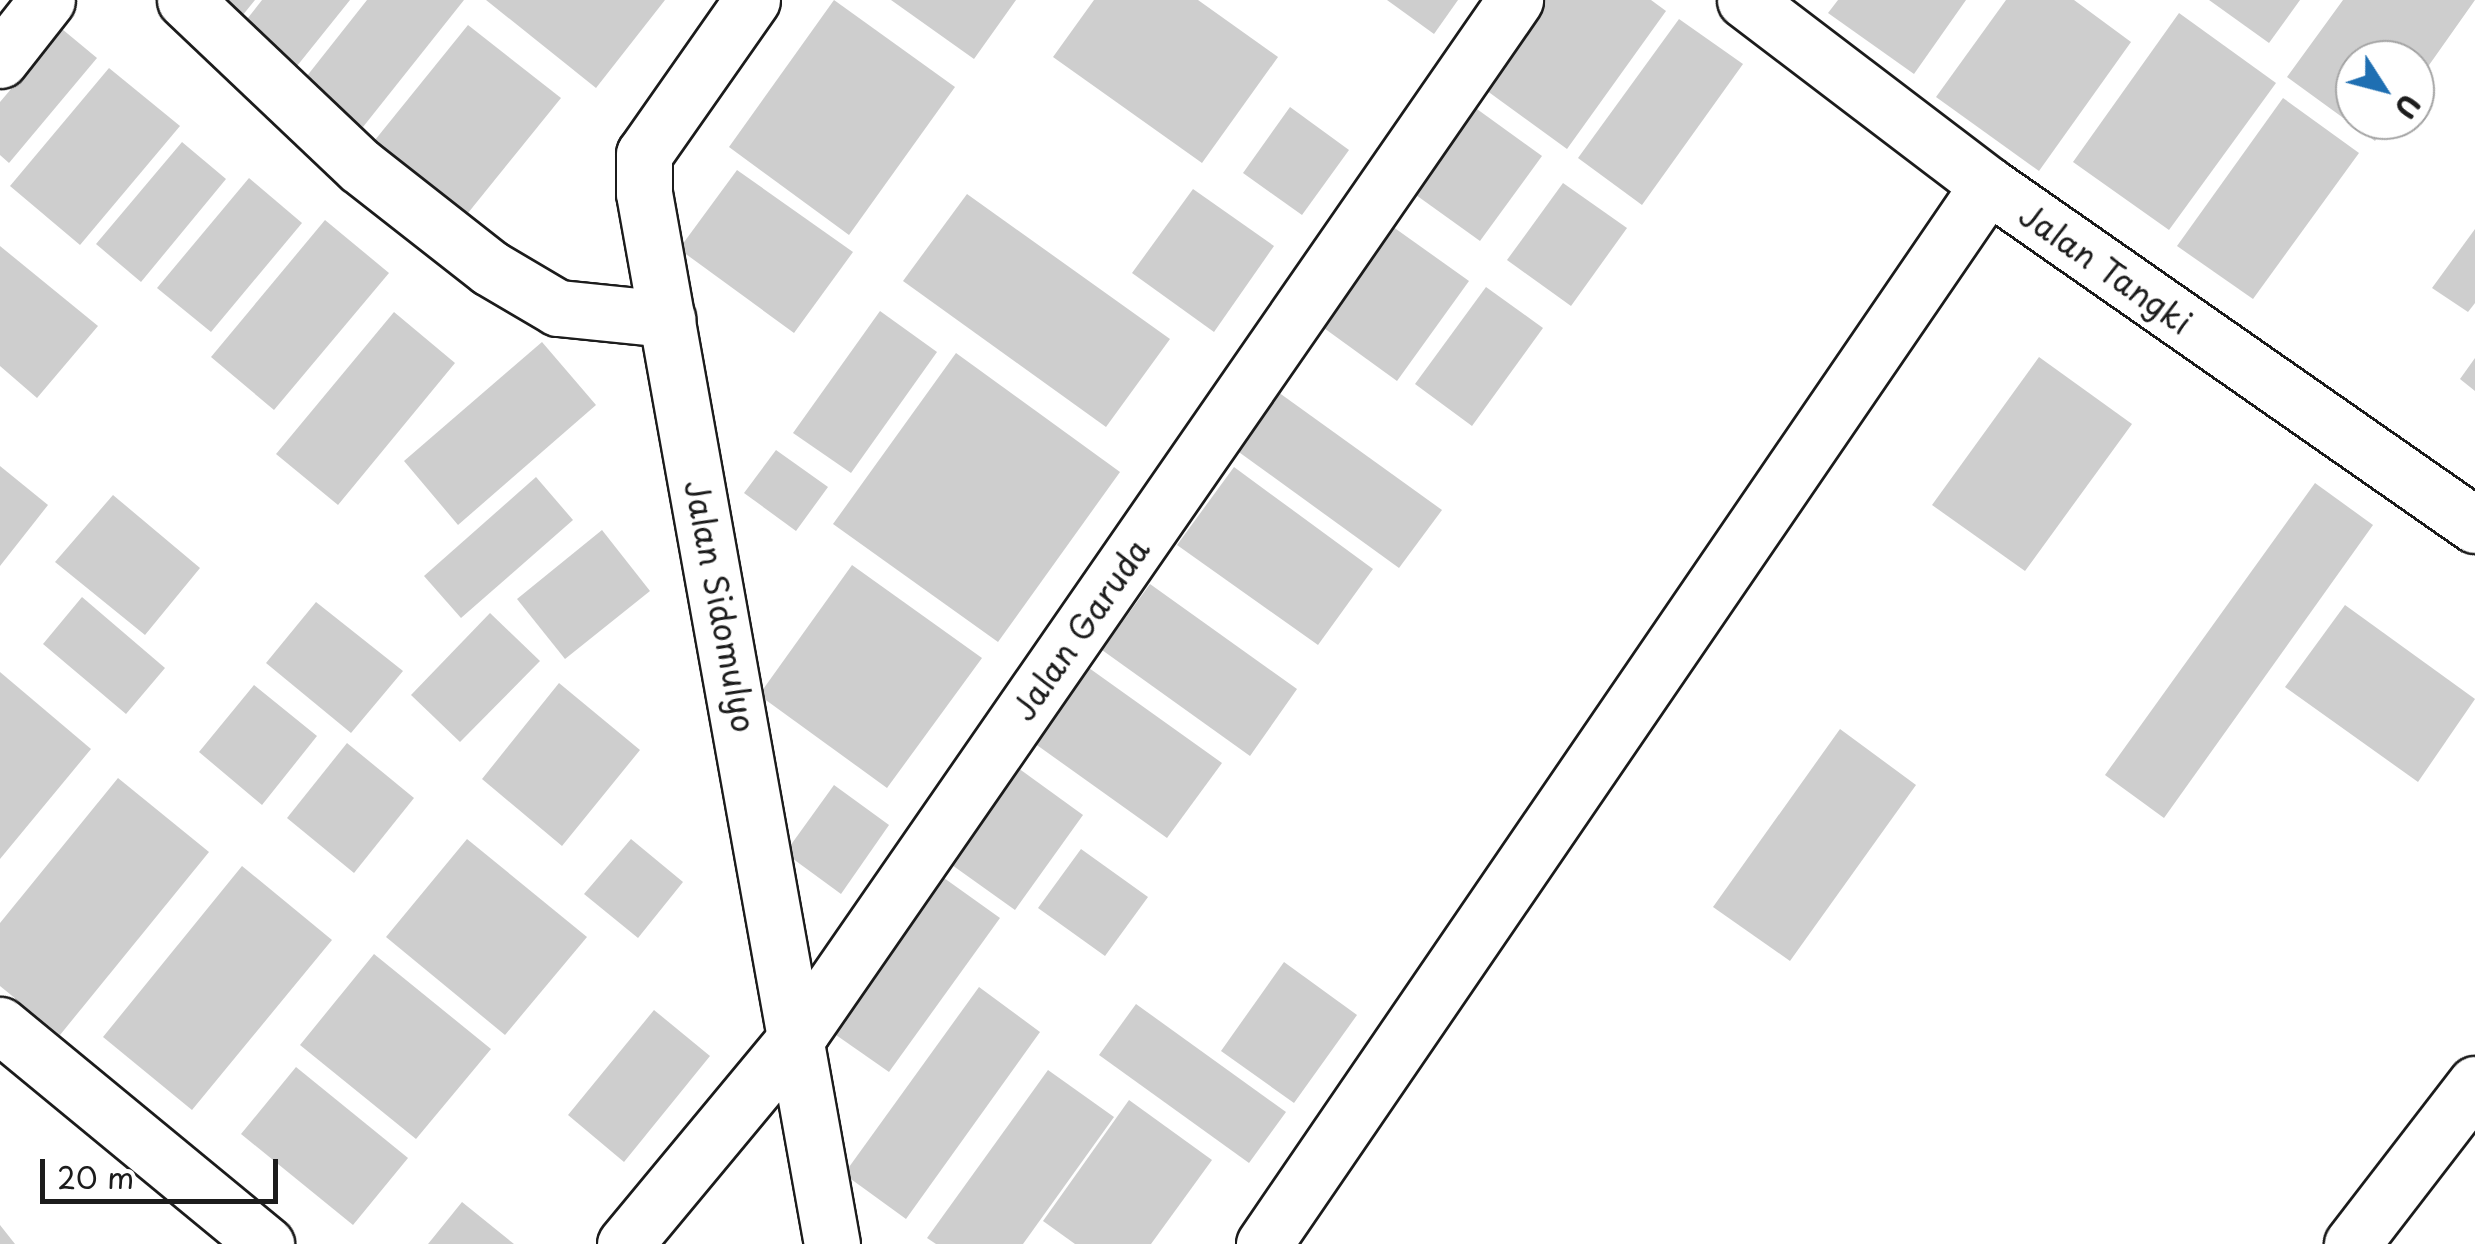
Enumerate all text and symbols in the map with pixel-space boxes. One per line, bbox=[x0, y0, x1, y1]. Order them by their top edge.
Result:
north arrow bbox=[2335, 40, 2435, 140]
text: U bbox=[2384, 85, 2432, 128]
street label: Jalan Tangki bbox=[2012, 194, 2200, 342]
street label: Jalan Sidomulyo bbox=[678, 477, 764, 735]
street label: Jalan Garuda bbox=[1003, 531, 1157, 727]
scale bar bbox=[45, 1139, 282, 1201]
text: 20 m bbox=[57, 1154, 134, 1199]

